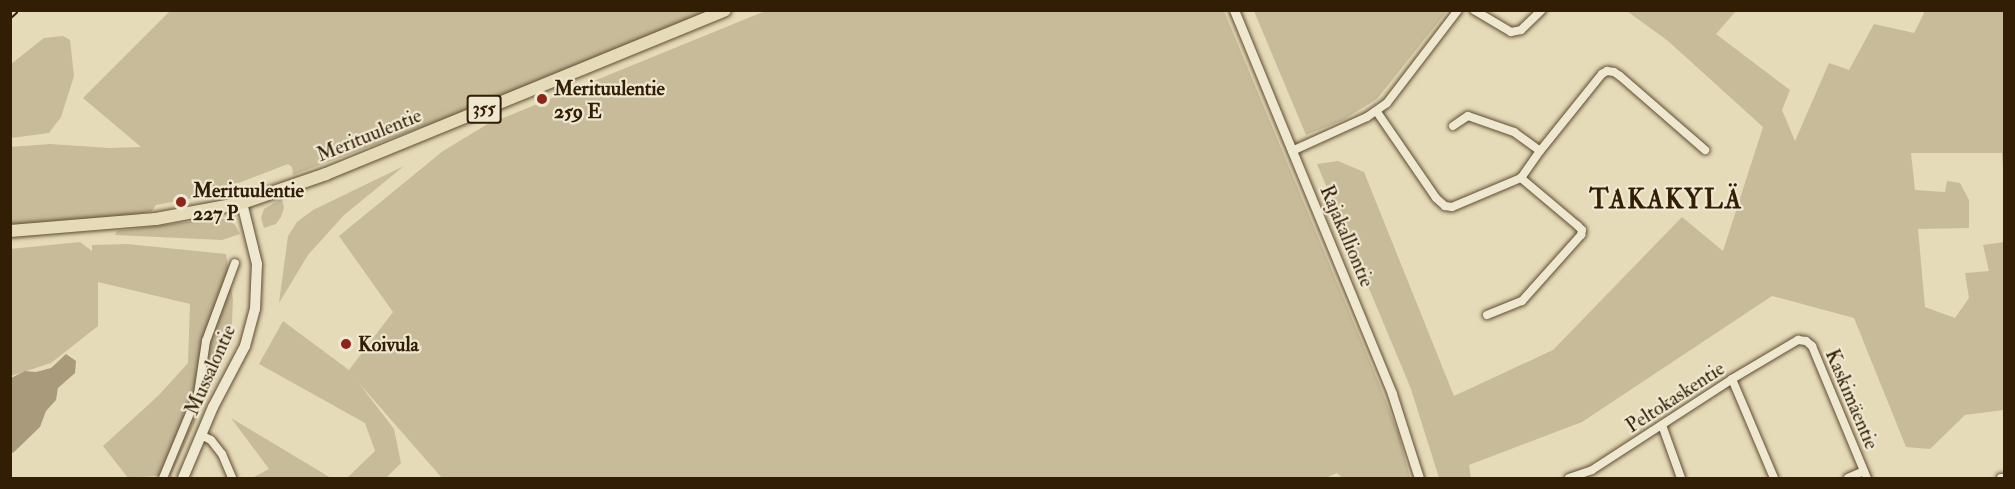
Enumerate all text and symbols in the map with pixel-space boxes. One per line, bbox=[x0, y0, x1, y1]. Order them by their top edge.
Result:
place label: Merituulentie 259 E bbox=[554, 76, 665, 123]
marker: Merituulentie 259 E bbox=[535, 92, 549, 106]
road number: 355 bbox=[466, 94, 502, 124]
street label: Merituulentie bbox=[313, 103, 425, 167]
place label: Merituulentie 227 P bbox=[193, 178, 304, 225]
street label: Rajakalliontie bbox=[1315, 181, 1379, 291]
district label: TAKAKYLÄ bbox=[1589, 185, 1743, 217]
marker: Merituulentie 227 P bbox=[174, 195, 188, 209]
street label: Mussalontie bbox=[179, 321, 241, 419]
place label: Koivula bbox=[358, 332, 419, 356]
marker: Koivula bbox=[339, 337, 353, 351]
street label: Kaskimäentie bbox=[1820, 345, 1884, 453]
street label: Peltokaskentie bbox=[1621, 356, 1729, 438]

